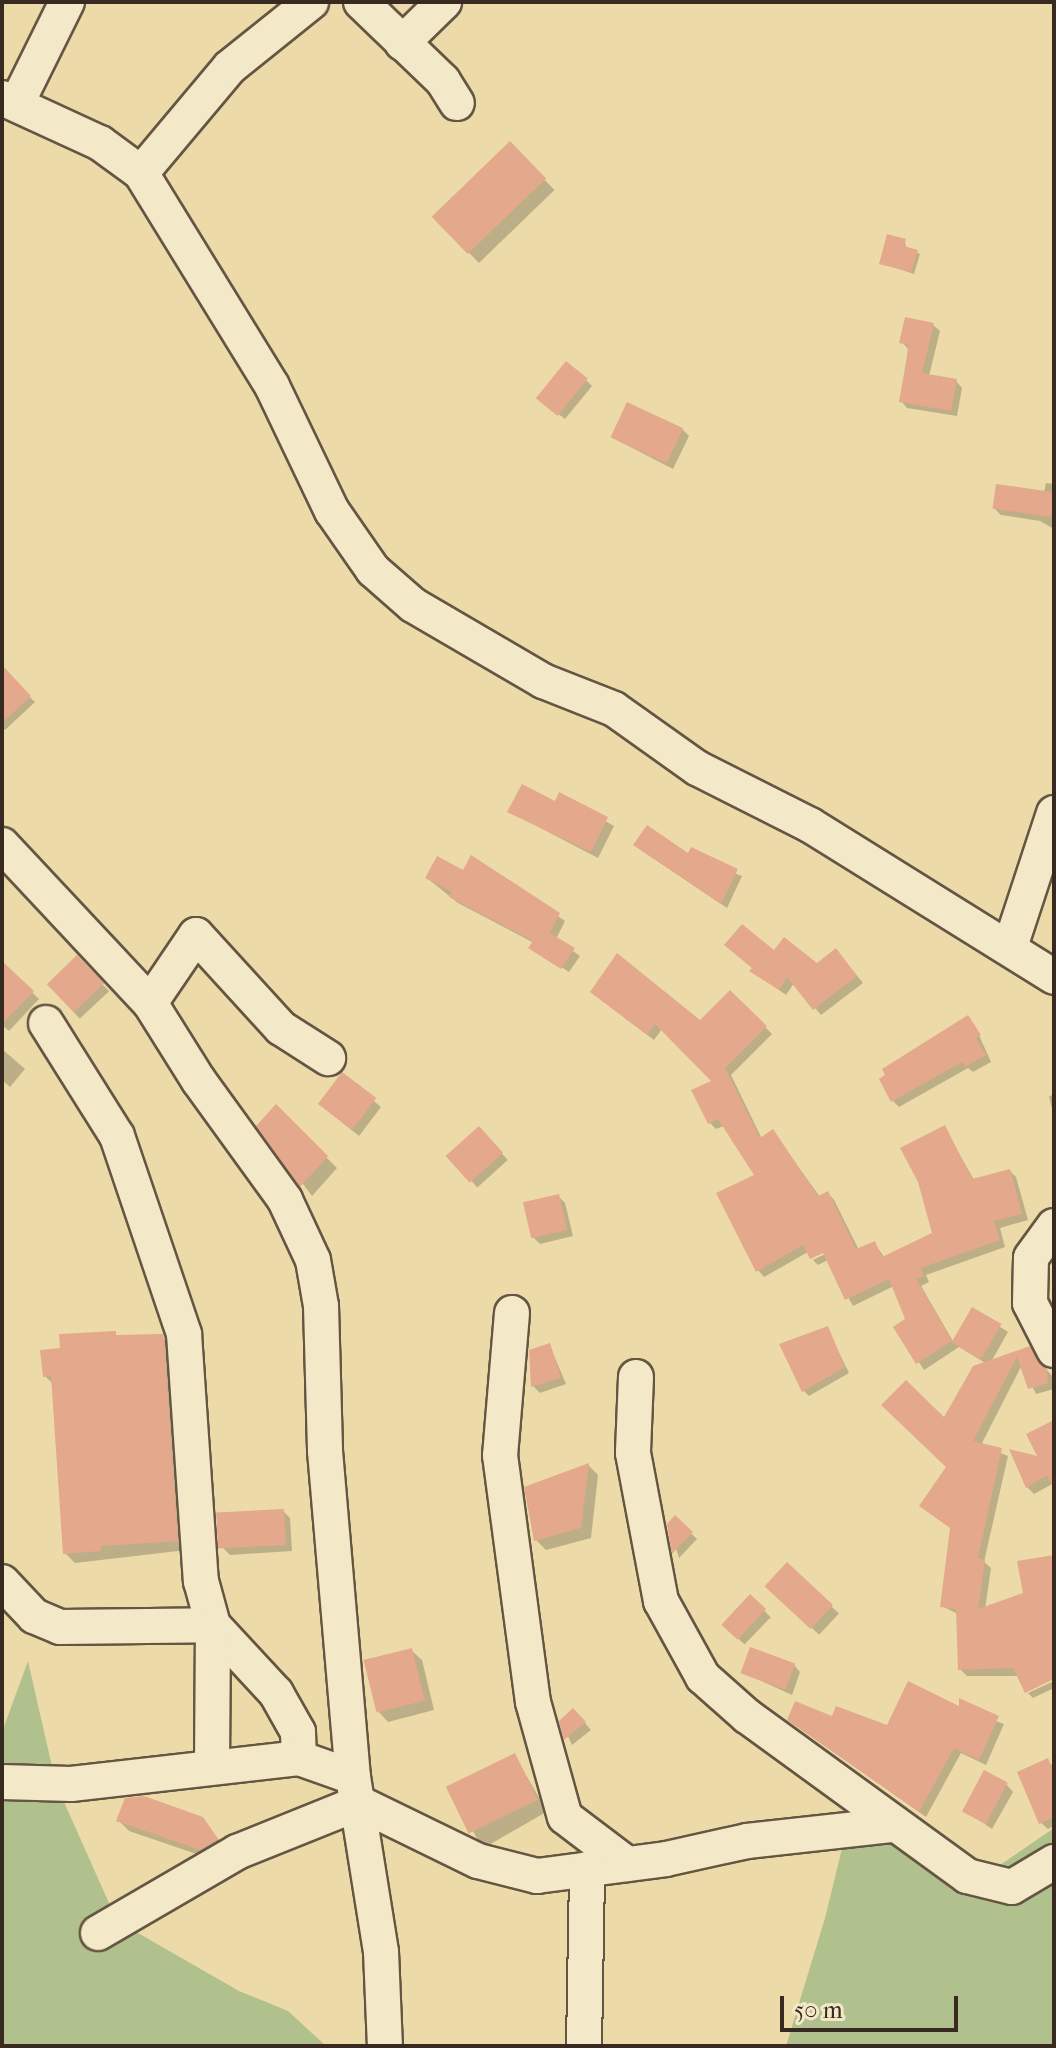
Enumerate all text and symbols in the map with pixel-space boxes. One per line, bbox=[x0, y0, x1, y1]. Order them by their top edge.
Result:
scale bar bbox=[784, 1980, 962, 2030]
text: 50 m bbox=[794, 1996, 843, 2024]

